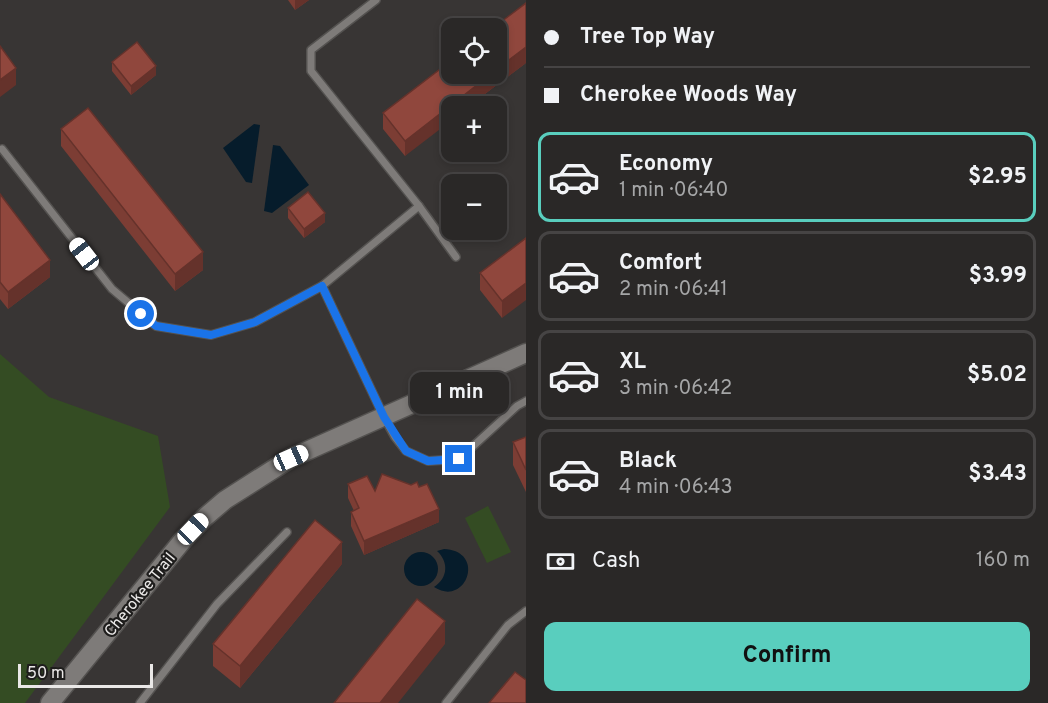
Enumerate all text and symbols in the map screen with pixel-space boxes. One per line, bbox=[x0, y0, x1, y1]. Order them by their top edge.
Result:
map controls bbox=[441, 18, 507, 240]
button: locate bbox=[441, 18, 507, 84]
text: Tree Top Way bbox=[580, 24, 715, 51]
text: Cherokee Woods Way bbox=[580, 82, 797, 109]
button: + bbox=[441, 96, 507, 162]
icon: car bbox=[547, 150, 601, 204]
text: Economy bbox=[619, 151, 713, 178]
text: $2.95 bbox=[968, 164, 1027, 191]
button: − bbox=[441, 174, 507, 240]
text: 1 min · 06:40 bbox=[619, 178, 728, 204]
car bbox=[66, 234, 102, 274]
icon: car bbox=[547, 249, 601, 303]
text: Comfort bbox=[619, 250, 702, 277]
text: $3.99 bbox=[969, 263, 1027, 290]
text: 2 min · 06:41 bbox=[619, 277, 728, 303]
route start bbox=[127, 300, 154, 327]
icon: car bbox=[547, 348, 601, 402]
text: XL bbox=[619, 349, 646, 376]
text: $5.02 bbox=[967, 362, 1027, 389]
callout: 1 min bbox=[410, 372, 508, 414]
text: 3 min · 06:42 bbox=[619, 376, 732, 402]
text: 1 min bbox=[435, 380, 484, 406]
car bbox=[271, 442, 311, 474]
route end bbox=[445, 445, 472, 472]
icon: car bbox=[547, 447, 601, 501]
text: Black bbox=[619, 448, 677, 475]
text: $3.43 bbox=[968, 461, 1027, 488]
text: 4 min · 06:43 bbox=[619, 475, 733, 501]
car bbox=[174, 510, 212, 548]
icon: cash bbox=[544, 545, 577, 578]
text: Cash bbox=[592, 548, 641, 575]
text: 160 m bbox=[976, 548, 1030, 574]
street label: Cherokee Trail bbox=[101, 549, 181, 641]
button: Confirm bbox=[544, 622, 1030, 691]
scale bar bbox=[18, 661, 153, 688]
text: 50 m bbox=[27, 664, 65, 684]

